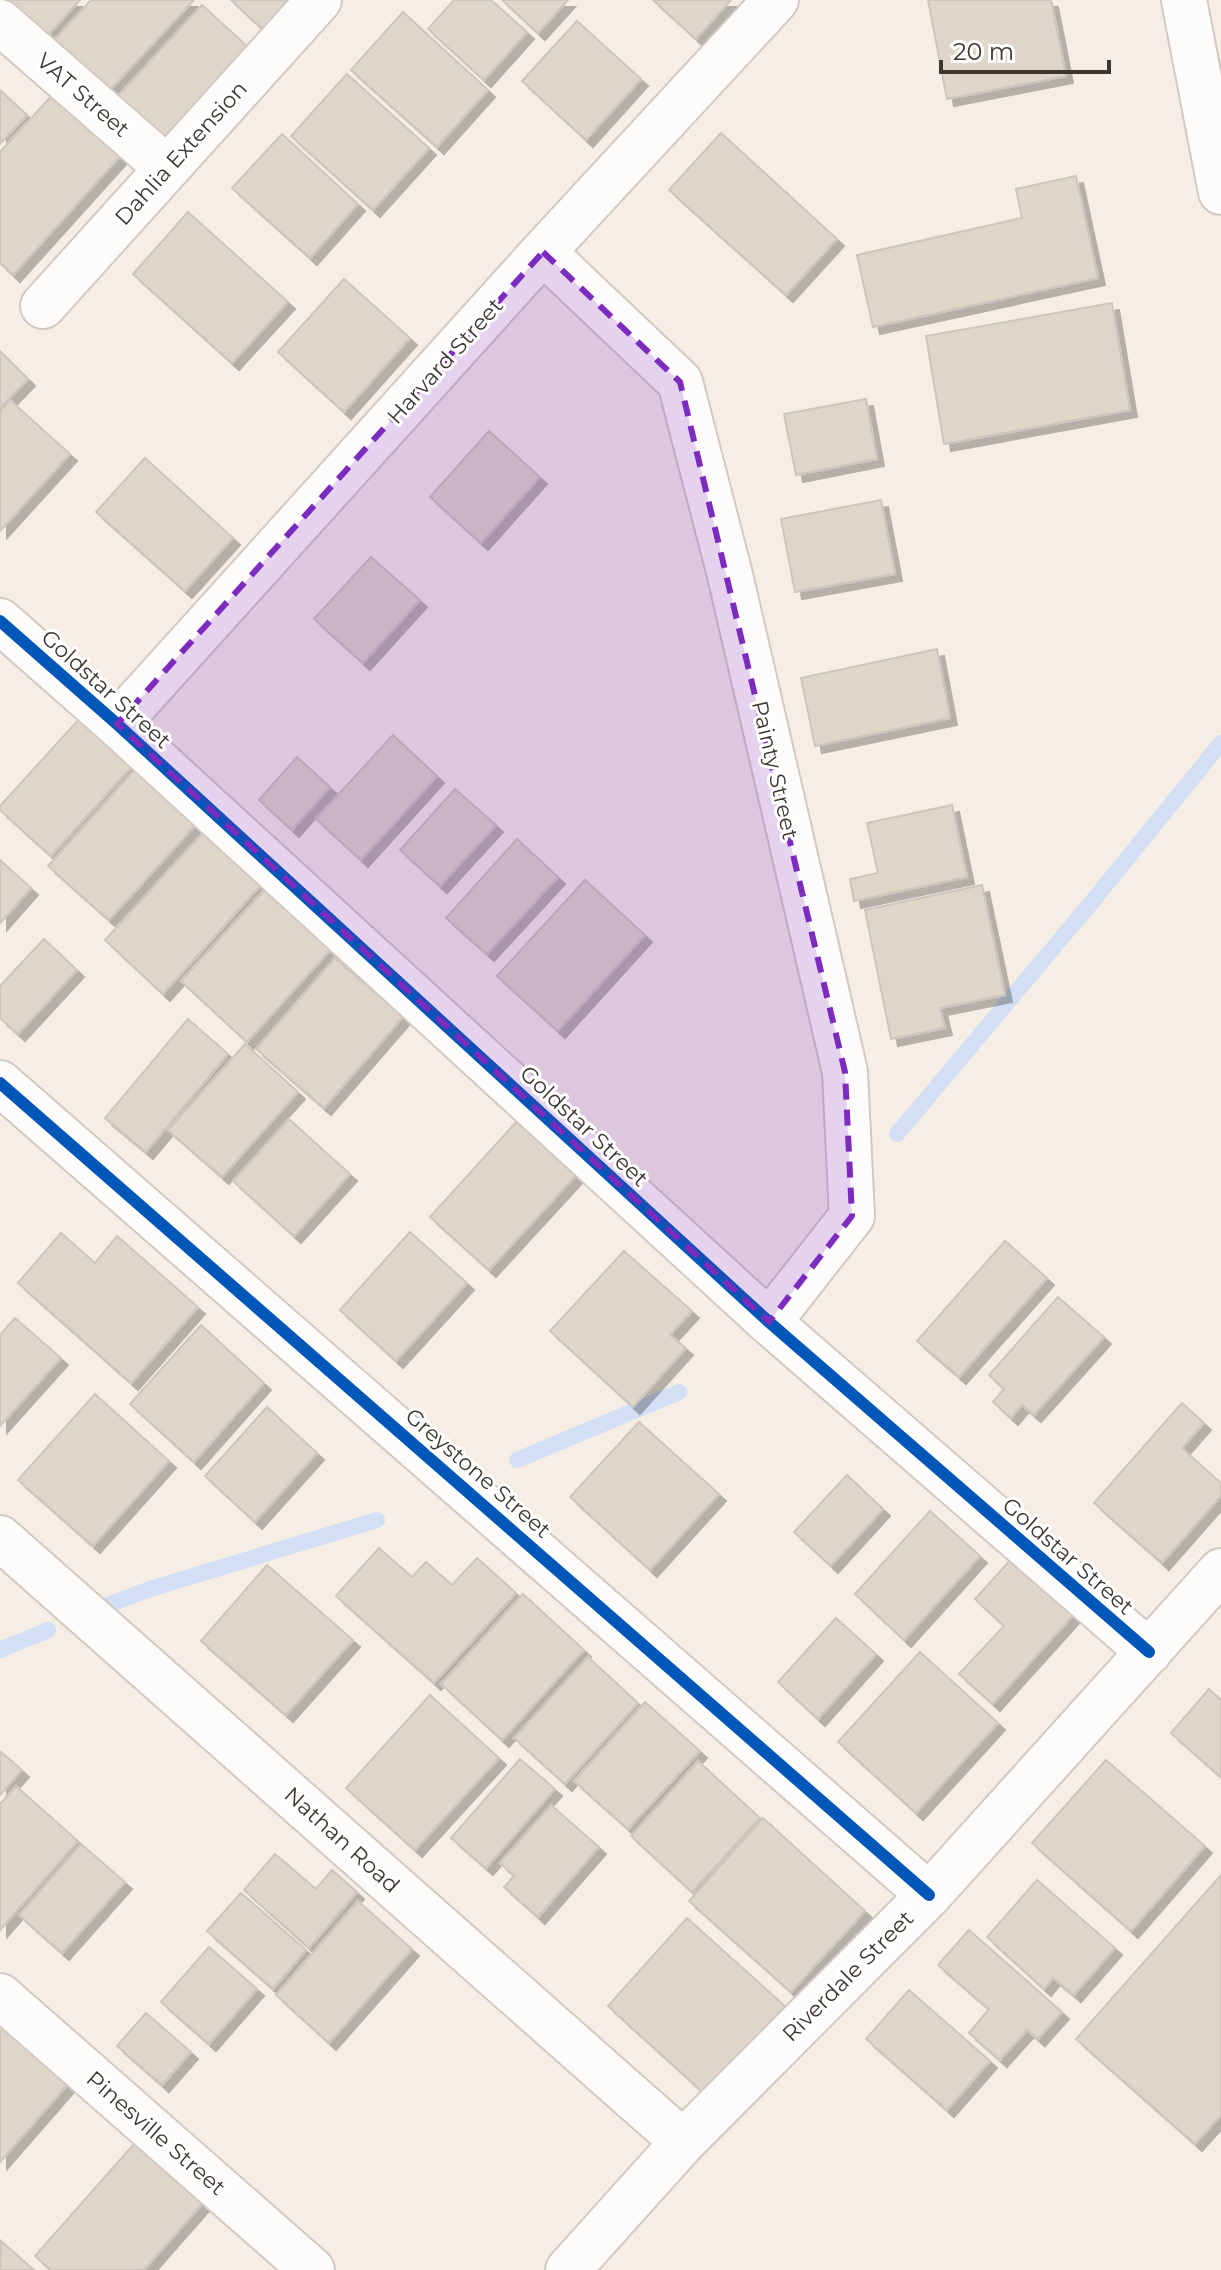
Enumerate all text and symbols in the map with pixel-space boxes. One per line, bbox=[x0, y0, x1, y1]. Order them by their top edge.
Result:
scale bar bbox=[941, 24, 1109, 74]
text: 20 m bbox=[953, 37, 1014, 66]
street label: VAT Street bbox=[31, 47, 135, 143]
street label: Dahlia Extension bbox=[109, 75, 253, 231]
street label: Harvard Street bbox=[381, 292, 509, 430]
street label: Goldstar Street bbox=[36, 624, 176, 754]
street label: Painty Street bbox=[746, 698, 804, 842]
street label: Goldstar Street bbox=[514, 1060, 654, 1192]
street label: Greystone Street bbox=[400, 1402, 556, 1544]
street label: Goldstar Street bbox=[997, 1492, 1139, 1620]
street label: Nathan Road bbox=[279, 1781, 405, 1899]
street label: Riverdale Street bbox=[777, 1905, 919, 2047]
street label: Pinesville Street bbox=[81, 2065, 231, 2201]

